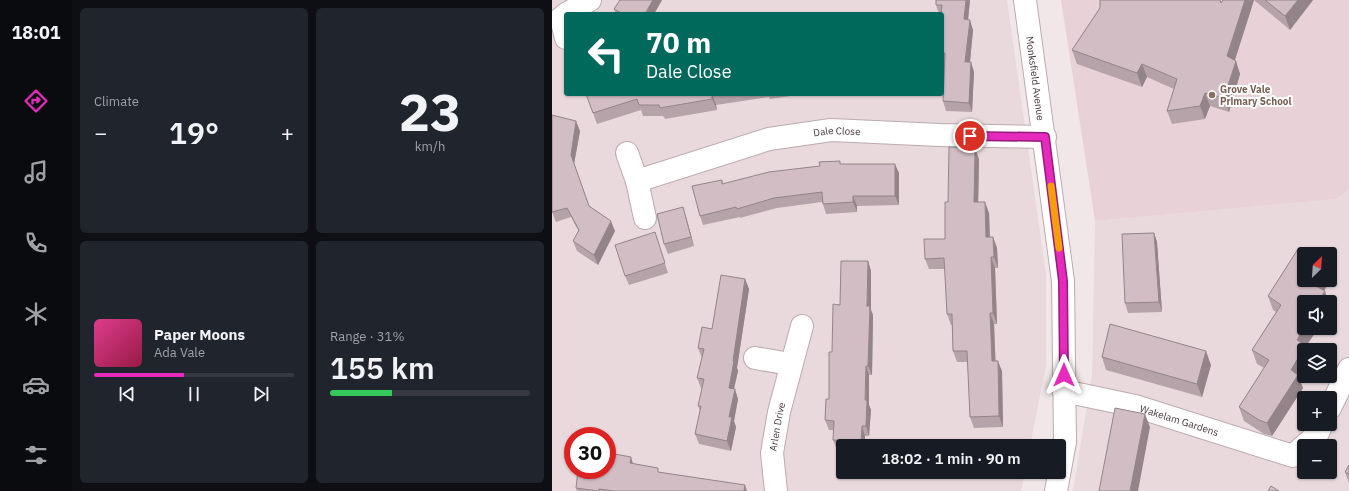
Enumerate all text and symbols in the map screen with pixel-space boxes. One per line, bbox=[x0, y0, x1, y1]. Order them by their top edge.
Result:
text: 18:01 bbox=[11, 21, 61, 44]
text: 70 m bbox=[646, 24, 711, 61]
icon: left bbox=[580, 28, 632, 80]
street label: Monksfield Avenue bbox=[1023, 35, 1048, 122]
text: Dale Close bbox=[646, 60, 732, 83]
text: 23 bbox=[399, 78, 461, 145]
place label: Grove Vale Primary School bbox=[1220, 83, 1291, 108]
icon: directions bbox=[22, 87, 50, 115]
marker: Grove Vale Primary School bbox=[1207, 90, 1217, 100]
text: Climate bbox=[94, 93, 139, 110]
text: 19° bbox=[169, 113, 219, 152]
text: − bbox=[94, 118, 107, 147]
text: + bbox=[281, 118, 294, 147]
pin bbox=[953, 119, 987, 153]
street label: Dale Close bbox=[812, 123, 861, 139]
icon: arrive bbox=[959, 125, 981, 147]
text: km/h bbox=[415, 138, 445, 155]
icon: music bbox=[22, 158, 50, 186]
icon: phone bbox=[22, 229, 50, 257]
north arrow bbox=[1297, 247, 1337, 287]
map controls bbox=[1297, 247, 1337, 479]
button: sound bbox=[1297, 295, 1337, 335]
icon: climate bbox=[22, 300, 50, 328]
text: Paper Moons bbox=[154, 325, 245, 344]
text: Range · 31% bbox=[330, 328, 404, 345]
button: layers bbox=[1297, 343, 1337, 383]
text: Ada Vale bbox=[154, 344, 205, 361]
text: 155 km bbox=[330, 348, 435, 387]
position arrow bbox=[1043, 354, 1085, 396]
icon: car bbox=[22, 371, 50, 399]
icon: previous bbox=[116, 383, 138, 405]
icon: pause bbox=[183, 383, 205, 405]
icon: next bbox=[250, 383, 272, 405]
button: + bbox=[1297, 391, 1337, 431]
street label: Arlen Drive bbox=[766, 400, 788, 452]
street label: Wakelam Gardens bbox=[1138, 401, 1220, 439]
speed limit sign: 30 bbox=[564, 427, 616, 479]
button: − bbox=[1297, 439, 1337, 479]
icon: filters bbox=[22, 441, 50, 469]
text: 18:02 · 1 min · 90 m bbox=[881, 449, 1021, 468]

